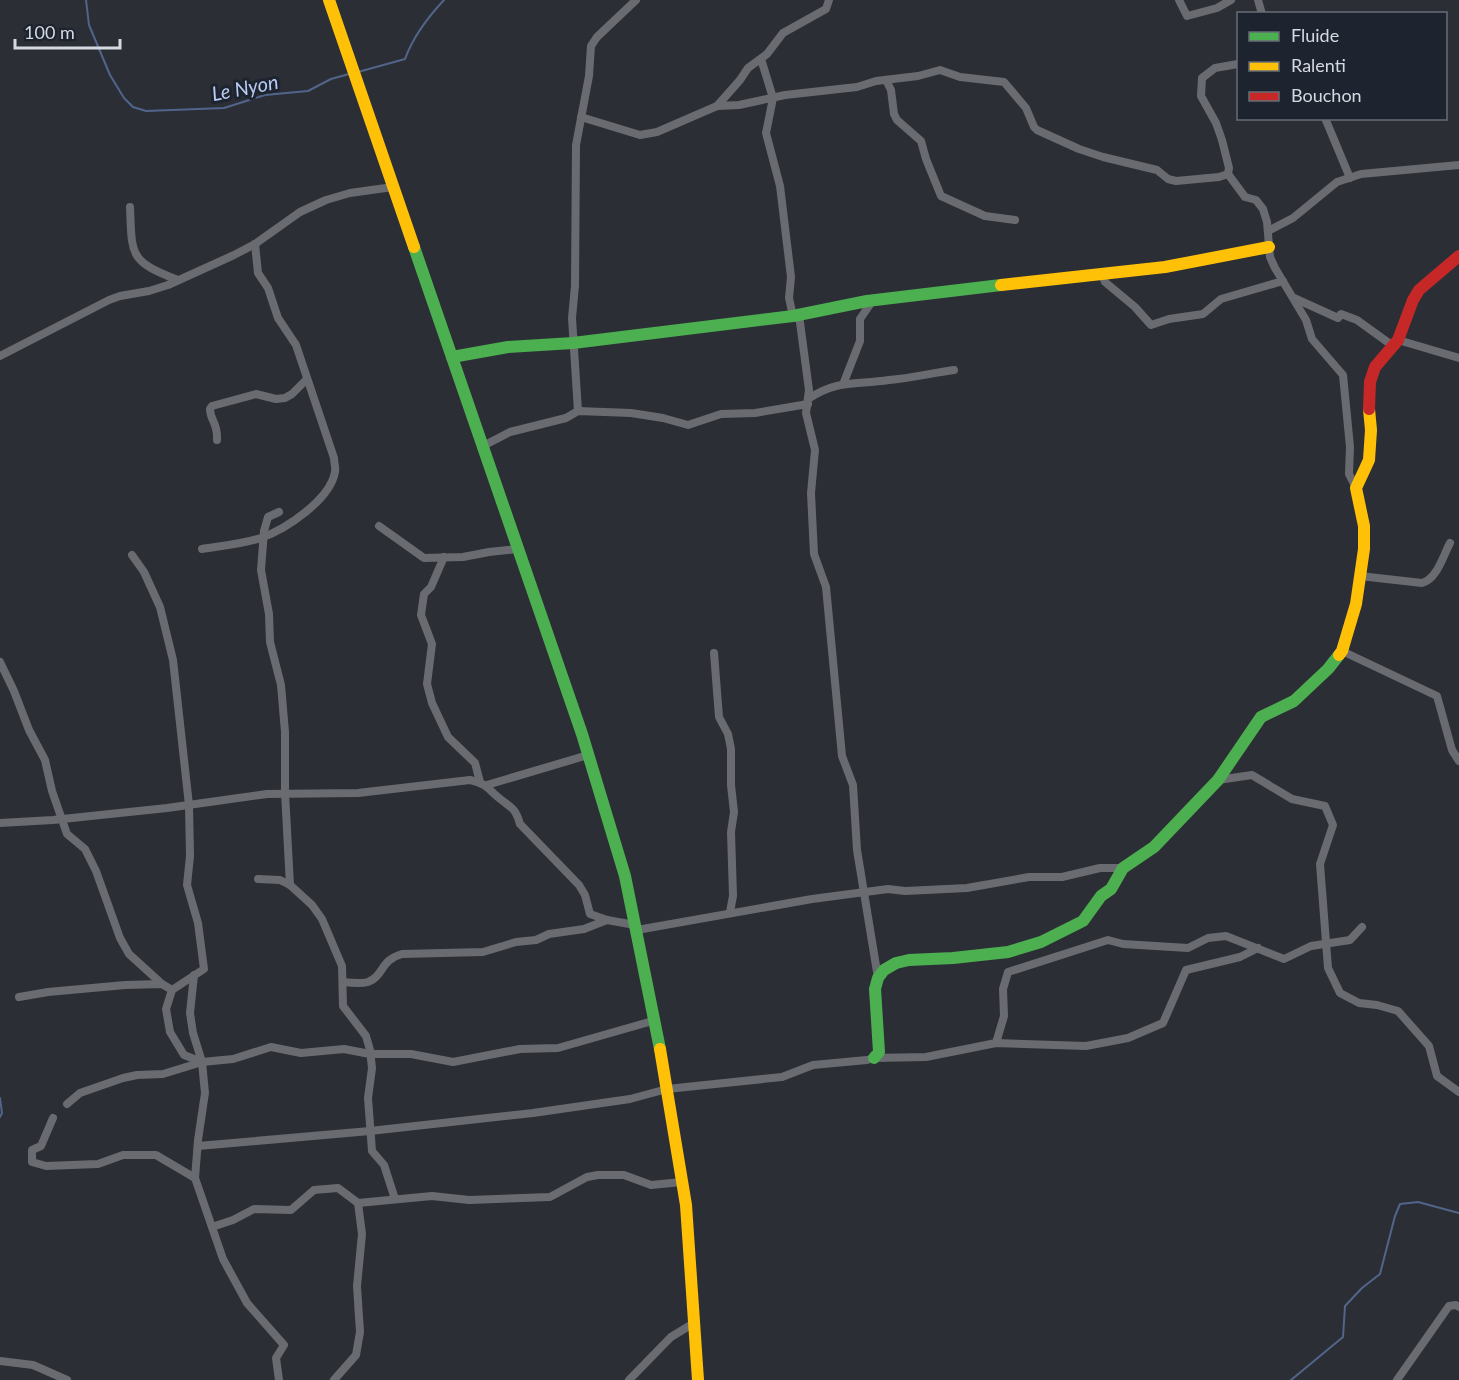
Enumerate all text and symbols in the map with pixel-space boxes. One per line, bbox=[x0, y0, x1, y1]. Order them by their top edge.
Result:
scale bar bbox=[15, 12, 120, 50]
legend bbox=[1237, 12, 1447, 120]
text: 100 m bbox=[24, 21, 75, 43]
text: Fluide bbox=[1291, 24, 1339, 46]
text: Ralenti bbox=[1291, 54, 1346, 76]
water label: Le Nyon bbox=[209, 69, 280, 105]
text: Bouchon bbox=[1291, 84, 1362, 106]

